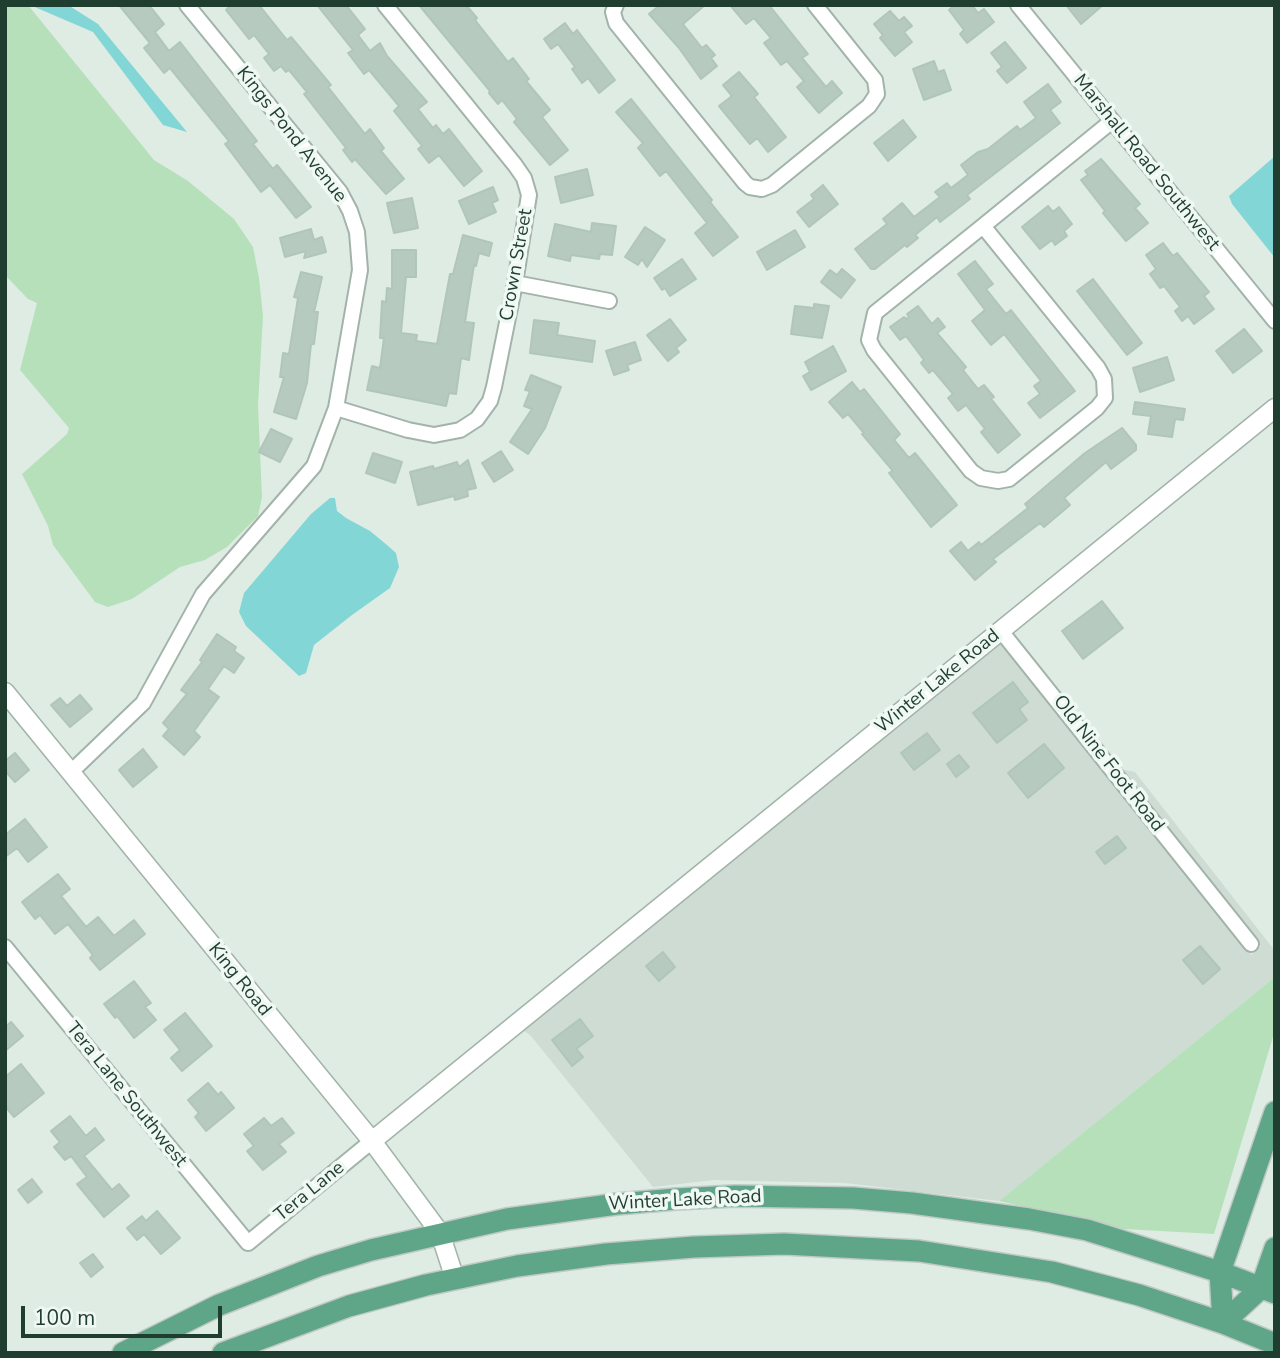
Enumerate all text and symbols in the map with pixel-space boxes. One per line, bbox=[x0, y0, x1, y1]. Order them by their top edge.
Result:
street label: Kings Pond Avenue bbox=[231, 63, 351, 207]
street label: Marshall Road Southwest bbox=[1068, 70, 1224, 256]
street label: Crown Street bbox=[496, 207, 538, 323]
street label: Winter Lake Road bbox=[871, 625, 1005, 739]
street label: Old Nine Foot Road bbox=[1048, 691, 1168, 837]
street label: King Road bbox=[203, 939, 275, 1021]
street label: Tera Lane Southwest bbox=[61, 1018, 191, 1172]
street label: Tera Lane bbox=[271, 1157, 349, 1227]
street label: Winter Lake Road bbox=[608, 1186, 762, 1216]
scale bar bbox=[24, 1292, 226, 1336]
text: 100 m bbox=[34, 1304, 95, 1332]

